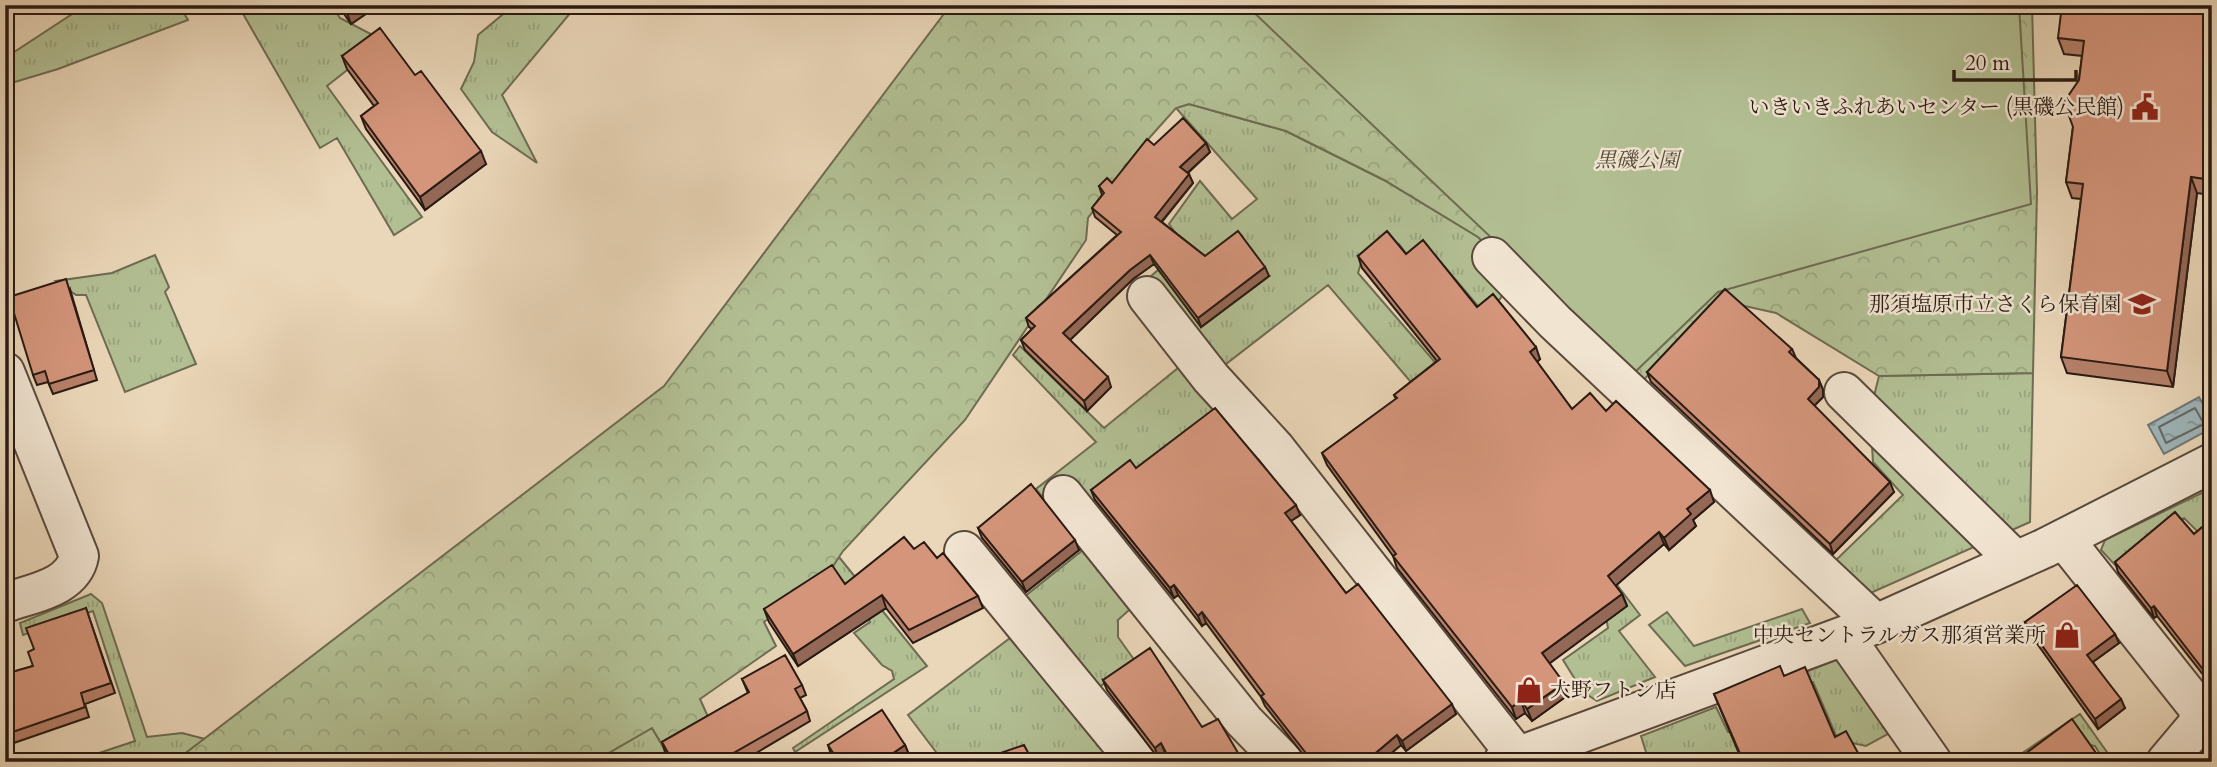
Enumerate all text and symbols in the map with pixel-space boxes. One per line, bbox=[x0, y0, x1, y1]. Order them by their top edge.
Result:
scale bar bbox=[1954, 38, 2077, 82]
text: 20 m bbox=[1965, 49, 2010, 78]
public building icon: いきいきふれあいセンター (黒磯公民館) bbox=[2130, 92, 2160, 122]
place label: いきいきふれあいセンター (黒磯公民館) bbox=[1749, 93, 2124, 122]
park label: 黒磯公園 bbox=[1595, 146, 1682, 175]
school or university icon: 那須塩原市立さくら保育園 bbox=[2127, 289, 2157, 319]
place label: 那須塩原市立さくら保育園 bbox=[1869, 290, 2121, 319]
shop icon: 中央セントラルガス那須営業所 bbox=[2052, 620, 2082, 650]
place label: 中央セントラルガス那須営業所 bbox=[1753, 621, 2046, 650]
shop icon: 大野フトン店 bbox=[1514, 675, 1544, 705]
place label: 大野フトン店 bbox=[1550, 676, 1676, 705]

